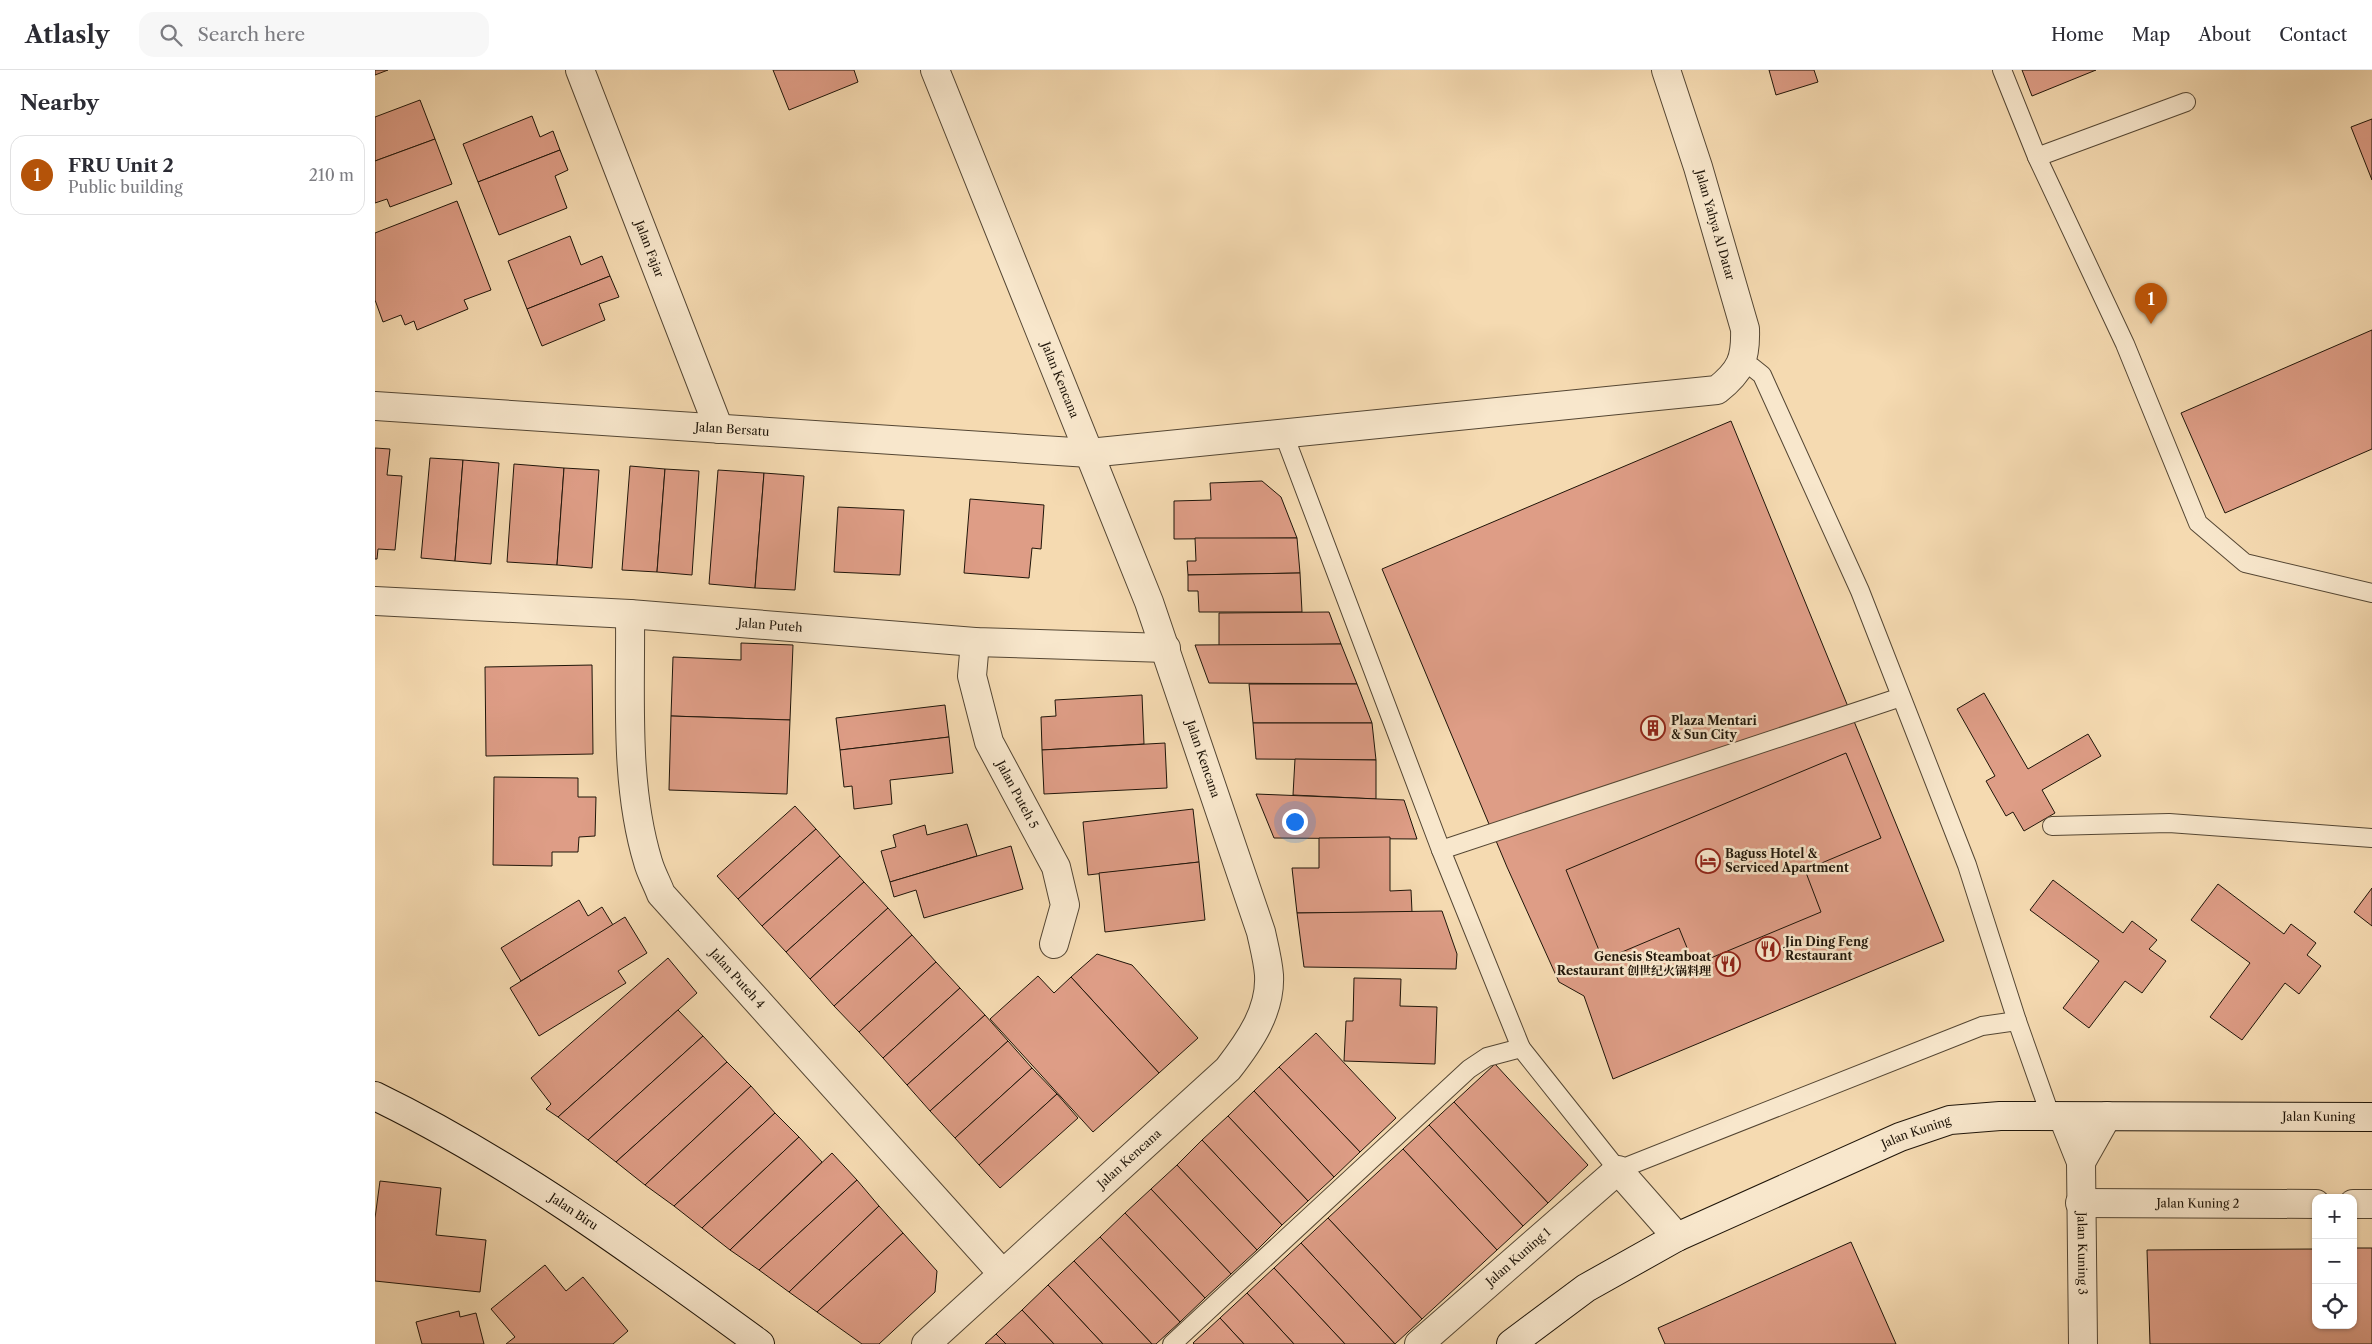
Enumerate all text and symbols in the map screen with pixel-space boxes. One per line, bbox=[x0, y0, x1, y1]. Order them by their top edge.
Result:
search box bbox=[139, 12, 489, 57]
text: Atlasly bbox=[25, 20, 109, 49]
icon: search bbox=[157, 21, 185, 49]
text: Search here bbox=[197, 23, 305, 46]
text: Home bbox=[2051, 24, 2104, 46]
text: Map bbox=[2132, 24, 2170, 46]
text: About bbox=[2198, 24, 2251, 46]
text: Contact bbox=[2279, 24, 2347, 46]
text: Nearby bbox=[20, 90, 99, 115]
text: FRU Unit 2 bbox=[68, 154, 174, 177]
text: 1 bbox=[33, 165, 41, 185]
text: 210 m bbox=[309, 165, 354, 185]
street label: Jalan Yahya Al Datar bbox=[1692, 166, 1738, 282]
text: Public building bbox=[68, 177, 183, 197]
street label: Jalan Fajar bbox=[631, 216, 668, 279]
pin: 1 bbox=[2135, 283, 2167, 324]
street label: Jalan Kencana bbox=[1038, 338, 1083, 421]
street label: Jalan Bersatu bbox=[693, 419, 771, 439]
street label: Jalan Puteh bbox=[735, 615, 804, 635]
place label: Plaza Mentari & Sun City bbox=[1671, 713, 1757, 742]
building icon: Plaza Mentari & Sun City bbox=[1640, 715, 1666, 741]
street label: Jalan Kencana bbox=[1183, 716, 1224, 800]
street label: Jalan Puteh 5 bbox=[992, 756, 1042, 831]
your location bbox=[1282, 809, 1308, 835]
place label: Baguss Hotel & Serviced Apartment bbox=[1725, 846, 1849, 875]
hotel icon: Baguss Hotel & Serviced Apartment bbox=[1695, 848, 1721, 874]
place label: Jin Ding Feng Restaurant bbox=[1783, 934, 1869, 963]
restaurant icon: Jin Ding Feng Restaurant bbox=[1755, 936, 1781, 962]
street label: Jalan Puteh 4 bbox=[706, 944, 768, 1011]
place label: Genesis Steamboat Restaurant 创世纪火锅料理 bbox=[1557, 949, 1712, 978]
restaurant icon: Genesis Steamboat Restaurant 创世纪火锅料理 bbox=[1715, 951, 1741, 977]
street label: Jalan Kuning bbox=[2280, 1109, 2356, 1124]
street label: Jalan Kuning bbox=[1877, 1112, 1953, 1152]
street label: Jalan Kencana bbox=[1093, 1125, 1164, 1193]
street label: Jalan Biru bbox=[545, 1189, 602, 1233]
map controls bbox=[2312, 1194, 2357, 1329]
button: + bbox=[2312, 1194, 2357, 1239]
street label: Jalan Kuning 2 bbox=[2154, 1195, 2240, 1211]
street label: Jalan Kuning 3 bbox=[2075, 1210, 2090, 1295]
street label: Jalan Kuning 1 bbox=[1481, 1224, 1554, 1290]
button: − bbox=[2312, 1239, 2357, 1284]
button: locate bbox=[2312, 1284, 2357, 1329]

